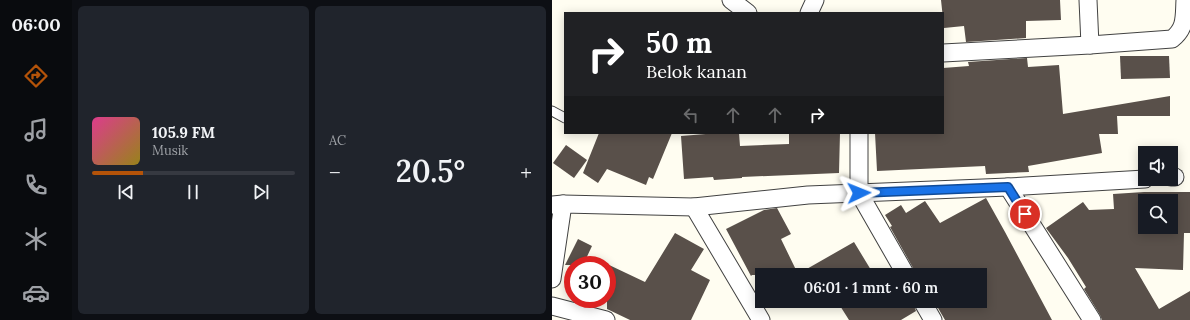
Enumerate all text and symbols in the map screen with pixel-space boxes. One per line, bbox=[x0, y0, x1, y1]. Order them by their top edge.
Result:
text: 06:00 bbox=[11, 13, 61, 36]
text: 50 m bbox=[646, 25, 712, 61]
icon: right bbox=[580, 28, 632, 80]
text: Belok kanan bbox=[646, 60, 747, 83]
icon: directions bbox=[22, 62, 50, 90]
icon: left bbox=[680, 104, 702, 126]
icon: ahead bbox=[722, 104, 744, 126]
icon: ahead bbox=[764, 104, 786, 126]
icon: right bbox=[806, 104, 828, 126]
icon: music bbox=[22, 116, 50, 144]
text: 105.9 FM bbox=[152, 123, 215, 142]
text: AC bbox=[329, 132, 346, 149]
text: Musik bbox=[152, 142, 188, 159]
map controls bbox=[1138, 146, 1178, 234]
button: sound bbox=[1138, 146, 1178, 186]
text: 20.5° bbox=[396, 152, 465, 190]
text: − bbox=[329, 158, 341, 186]
text: + bbox=[520, 158, 532, 186]
icon: phone bbox=[22, 171, 50, 199]
position arrow bbox=[838, 172, 880, 214]
icon: previous bbox=[115, 181, 137, 203]
icon: pause bbox=[182, 181, 204, 203]
icon: next bbox=[250, 181, 272, 203]
button: search bbox=[1138, 194, 1178, 234]
pin bbox=[1008, 197, 1042, 231]
icon: arrive bbox=[1014, 203, 1036, 225]
icon: climate bbox=[22, 225, 50, 253]
speed limit sign: 30 bbox=[564, 256, 616, 308]
text: 06:01 · 1 mnt · 60 m bbox=[804, 278, 938, 297]
icon: car bbox=[22, 279, 50, 307]

